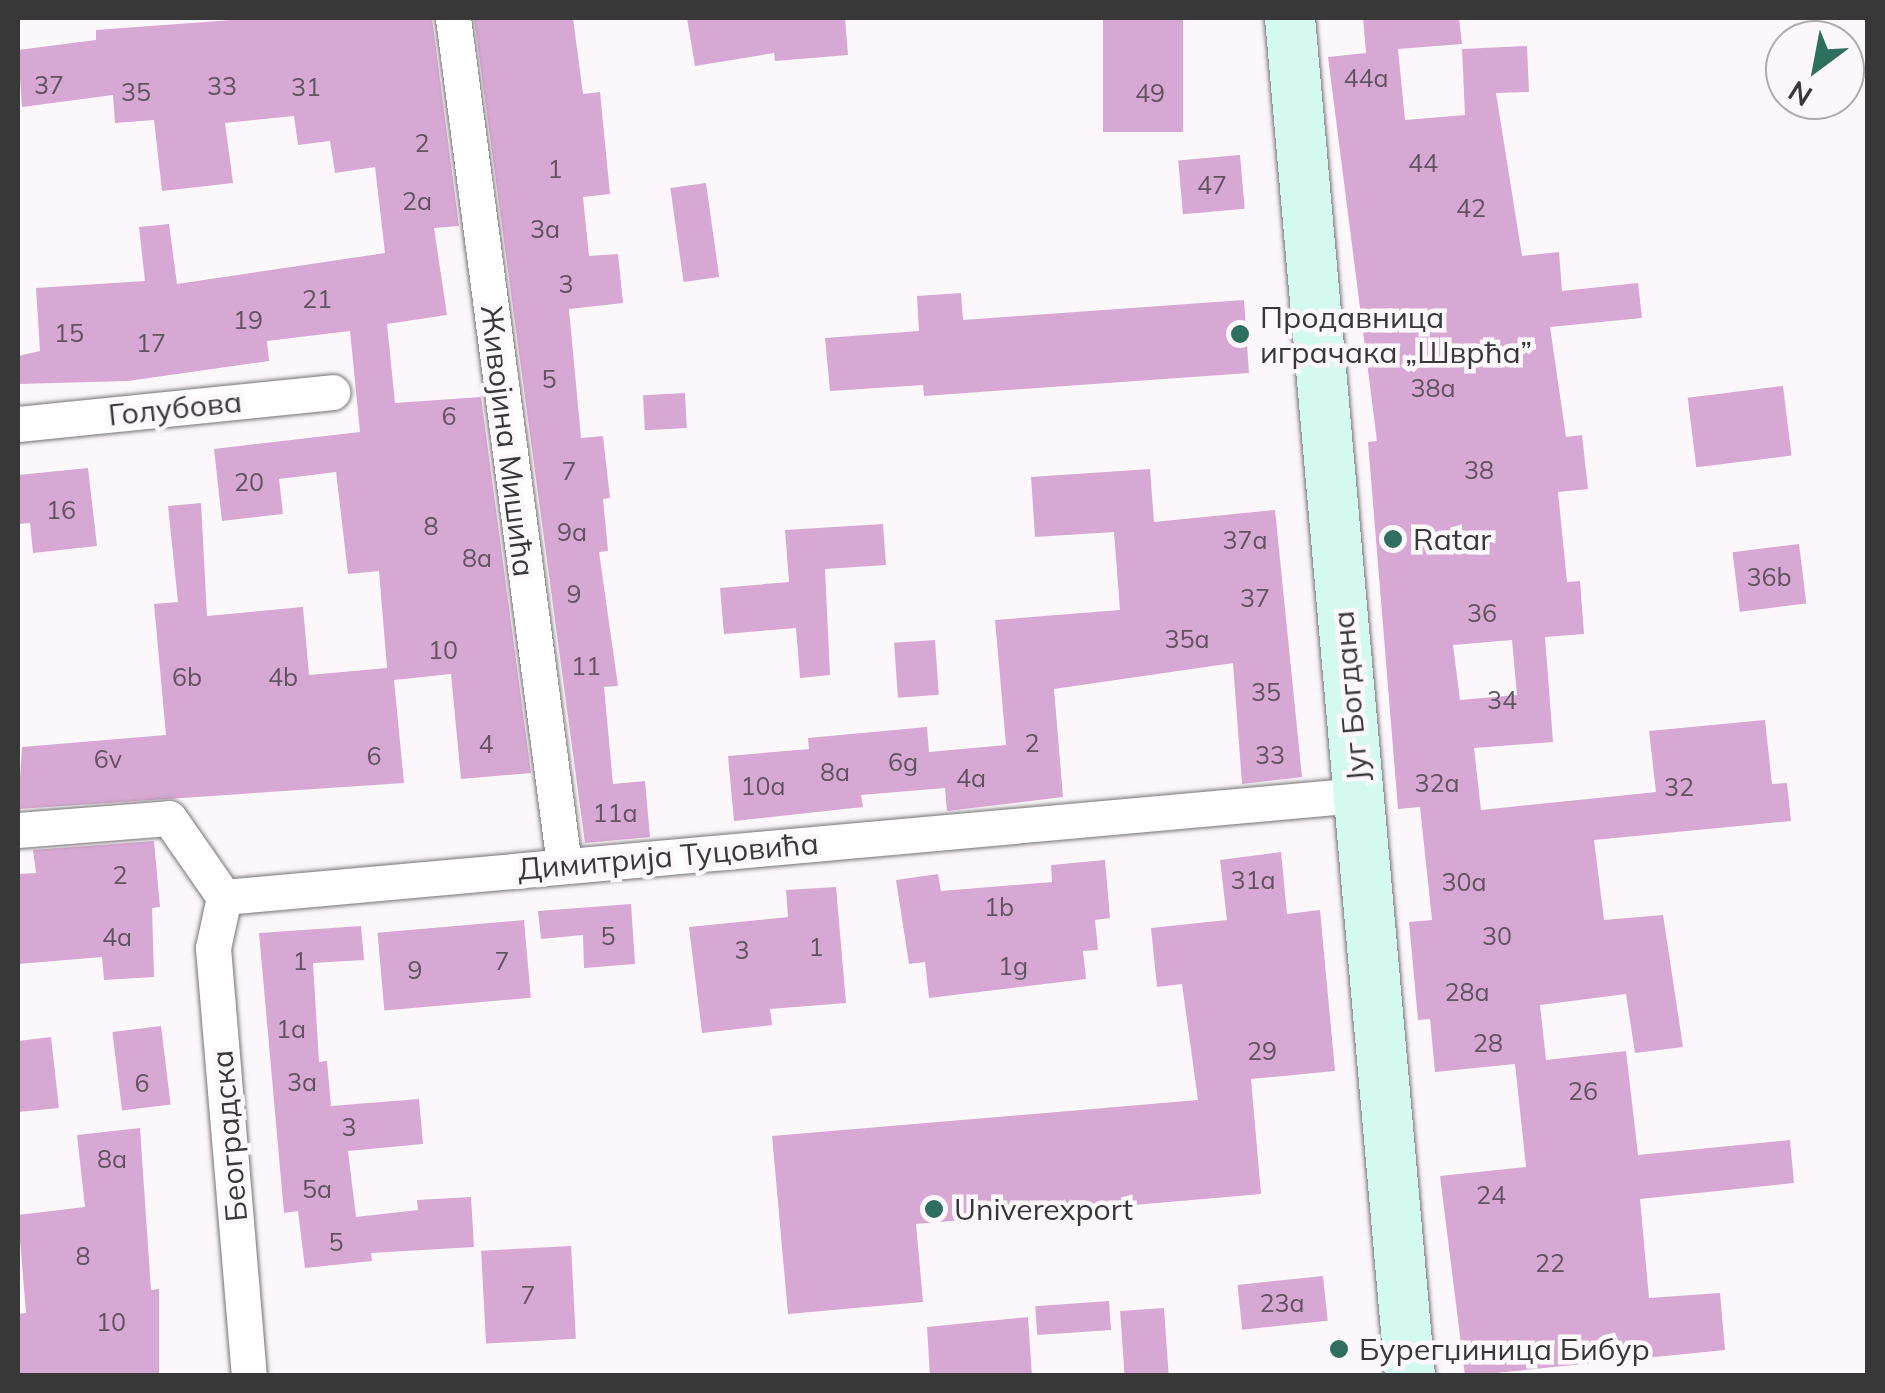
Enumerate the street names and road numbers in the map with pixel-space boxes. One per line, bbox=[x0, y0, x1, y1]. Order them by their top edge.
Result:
street label: Живојина Мишића bbox=[473, 303, 543, 579]
street label: Голубова bbox=[106, 383, 244, 433]
street label: Југ Богдана bbox=[1325, 609, 1375, 783]
street label: Димитрија Туцовића bbox=[516, 825, 820, 887]
street label: Београдска bbox=[204, 1049, 254, 1223]

